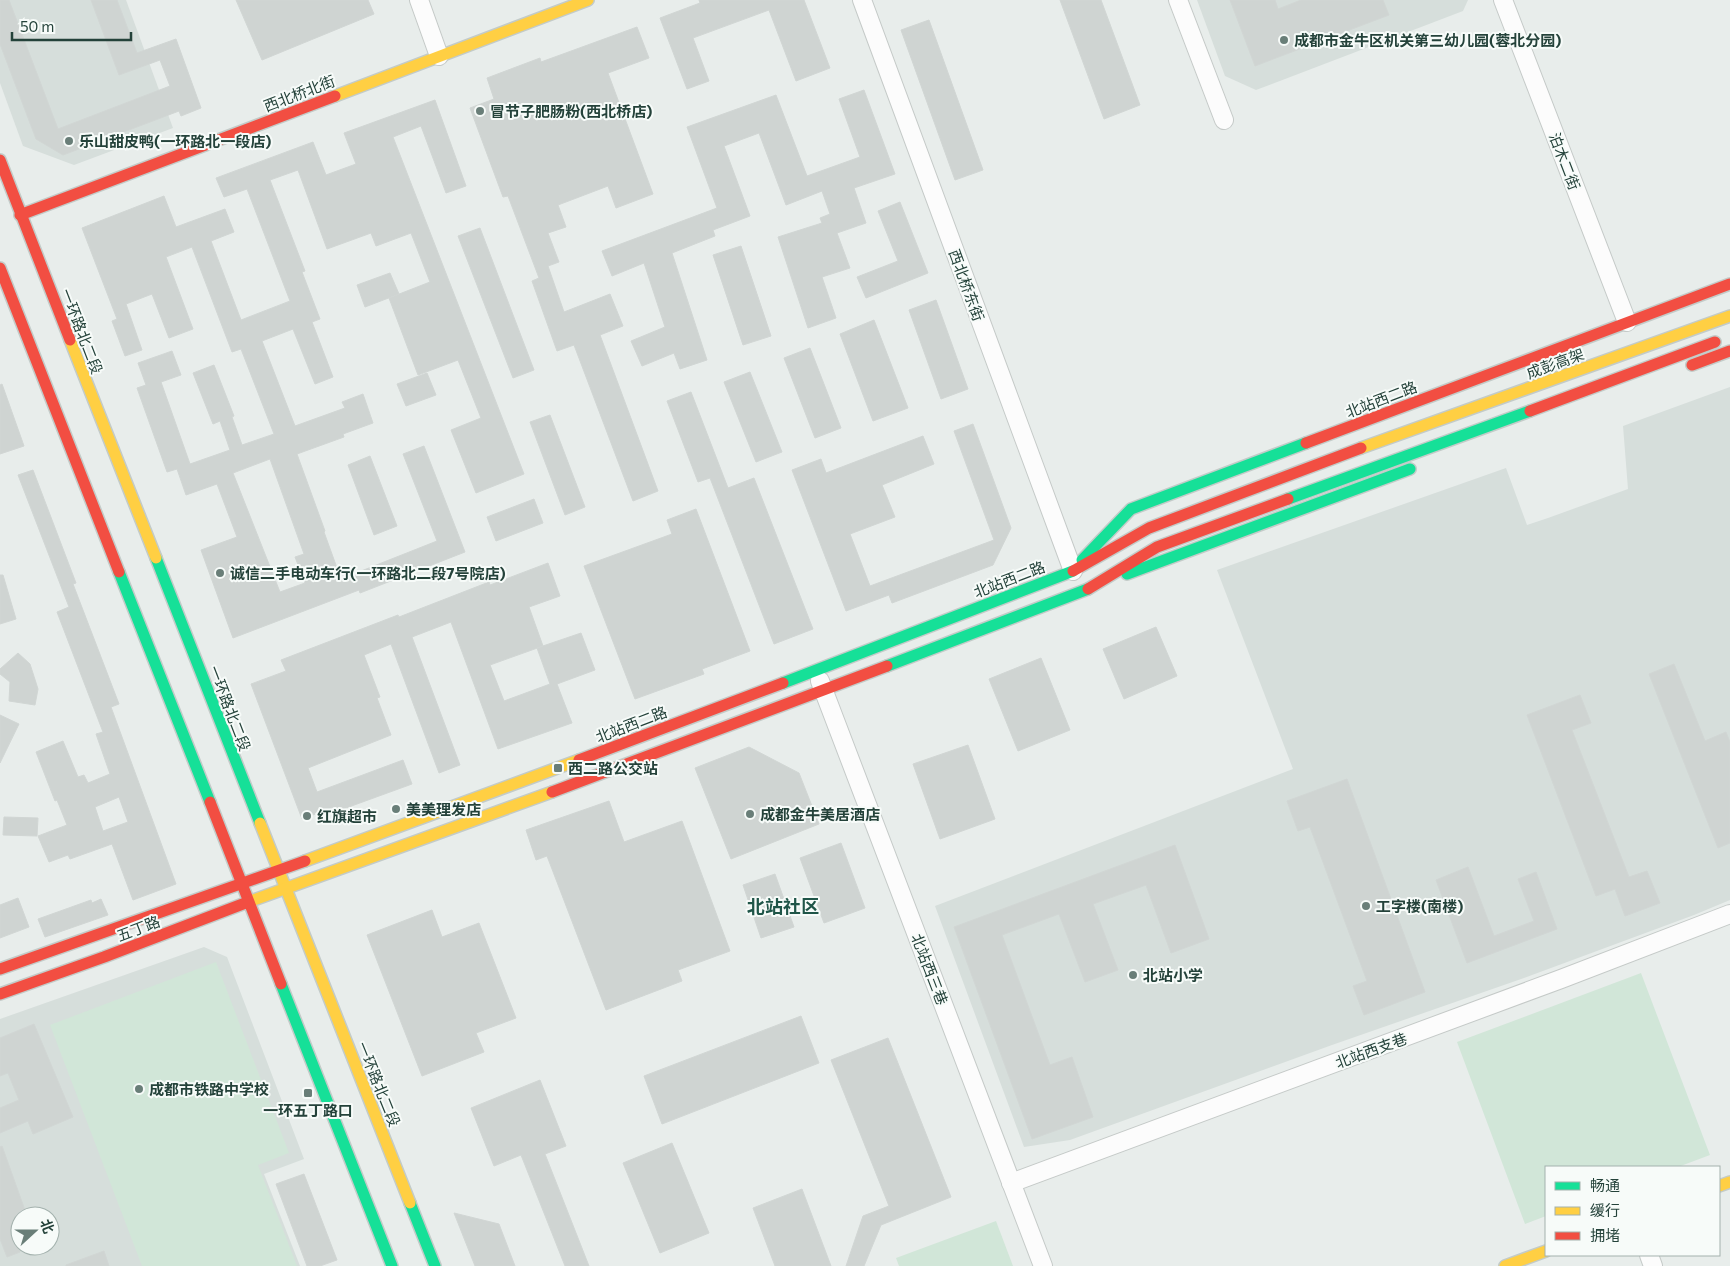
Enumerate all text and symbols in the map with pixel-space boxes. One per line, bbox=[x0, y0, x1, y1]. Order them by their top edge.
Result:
scale bar bbox=[12, 10, 131, 42]
text: 50 m bbox=[20, 17, 54, 35]
place label: 成都市金牛区机关第三幼儿园(蓉北分园) bbox=[1294, 31, 1561, 49]
marker: 成都市金牛区机关第三幼儿园(蓉北分园) bbox=[1278, 34, 1290, 46]
street label: 西北桥北街 bbox=[261, 71, 337, 115]
place label: 冒节子肥肠粉(西北桥店) bbox=[490, 102, 652, 120]
marker: 冒节子肥肠粉(西北桥店) bbox=[474, 105, 486, 117]
street label: 泊木二街 bbox=[1546, 130, 1584, 192]
place label: 乐山甜皮鸭(一环路北一段店) bbox=[79, 132, 271, 150]
marker: 乐山甜皮鸭(一环路北一段店) bbox=[63, 135, 75, 147]
street label: 西北桥东街 bbox=[946, 247, 988, 323]
street label: 一环路北二段 bbox=[57, 286, 107, 376]
street label: 成彭高架 bbox=[1524, 344, 1586, 382]
street label: 北站西二路 bbox=[1343, 377, 1419, 421]
street label: 北站西二路 bbox=[971, 557, 1047, 601]
place label: 诚信二手电动车行(一环路北二段7号院店) bbox=[230, 564, 506, 582]
marker: 诚信二手电动车行(一环路北二段7号院店) bbox=[214, 567, 226, 579]
street label: 一环路北二段 bbox=[205, 663, 255, 753]
street label: 北站西二路 bbox=[593, 702, 669, 746]
place label: 西二路公交站 bbox=[568, 759, 658, 777]
marker: 西二路公交站 bbox=[552, 762, 564, 774]
place label: 美美理发店 bbox=[406, 800, 481, 818]
marker: 美美理发店 bbox=[390, 803, 402, 815]
place label: 成都金牛美居酒店 bbox=[760, 805, 880, 823]
place label: 红旗超市 bbox=[317, 807, 377, 825]
marker: 成都金牛美居酒店 bbox=[744, 808, 756, 820]
marker: 红旗超市 bbox=[301, 810, 313, 822]
district label: 北站社区 bbox=[747, 895, 819, 917]
place label: 工字楼(南楼) bbox=[1376, 897, 1463, 915]
marker: 工字楼(南楼) bbox=[1360, 900, 1372, 912]
street label: 五丁路 bbox=[114, 912, 162, 944]
street label: 北站西三巷 bbox=[908, 931, 952, 1007]
place label: 北站小学 bbox=[1143, 966, 1203, 984]
marker: 北站小学 bbox=[1127, 969, 1139, 981]
street label: 北站西支巷 bbox=[1333, 1029, 1409, 1071]
street label: 一环路北二段 bbox=[354, 1039, 404, 1129]
place label: 成都市铁路中学校 bbox=[149, 1080, 269, 1098]
marker: 成都市铁路中学校 bbox=[133, 1083, 145, 1095]
marker: 一环五丁路口 bbox=[302, 1087, 314, 1099]
place label: 一环五丁路口 bbox=[263, 1101, 353, 1119]
legend bbox=[1545, 1166, 1720, 1256]
text: 畅通 bbox=[1590, 1176, 1620, 1194]
text: 缓行 bbox=[1590, 1201, 1620, 1219]
north arrow bbox=[10, 1206, 60, 1256]
text: 北 bbox=[37, 1217, 58, 1236]
text: 拥堵 bbox=[1590, 1226, 1620, 1244]

